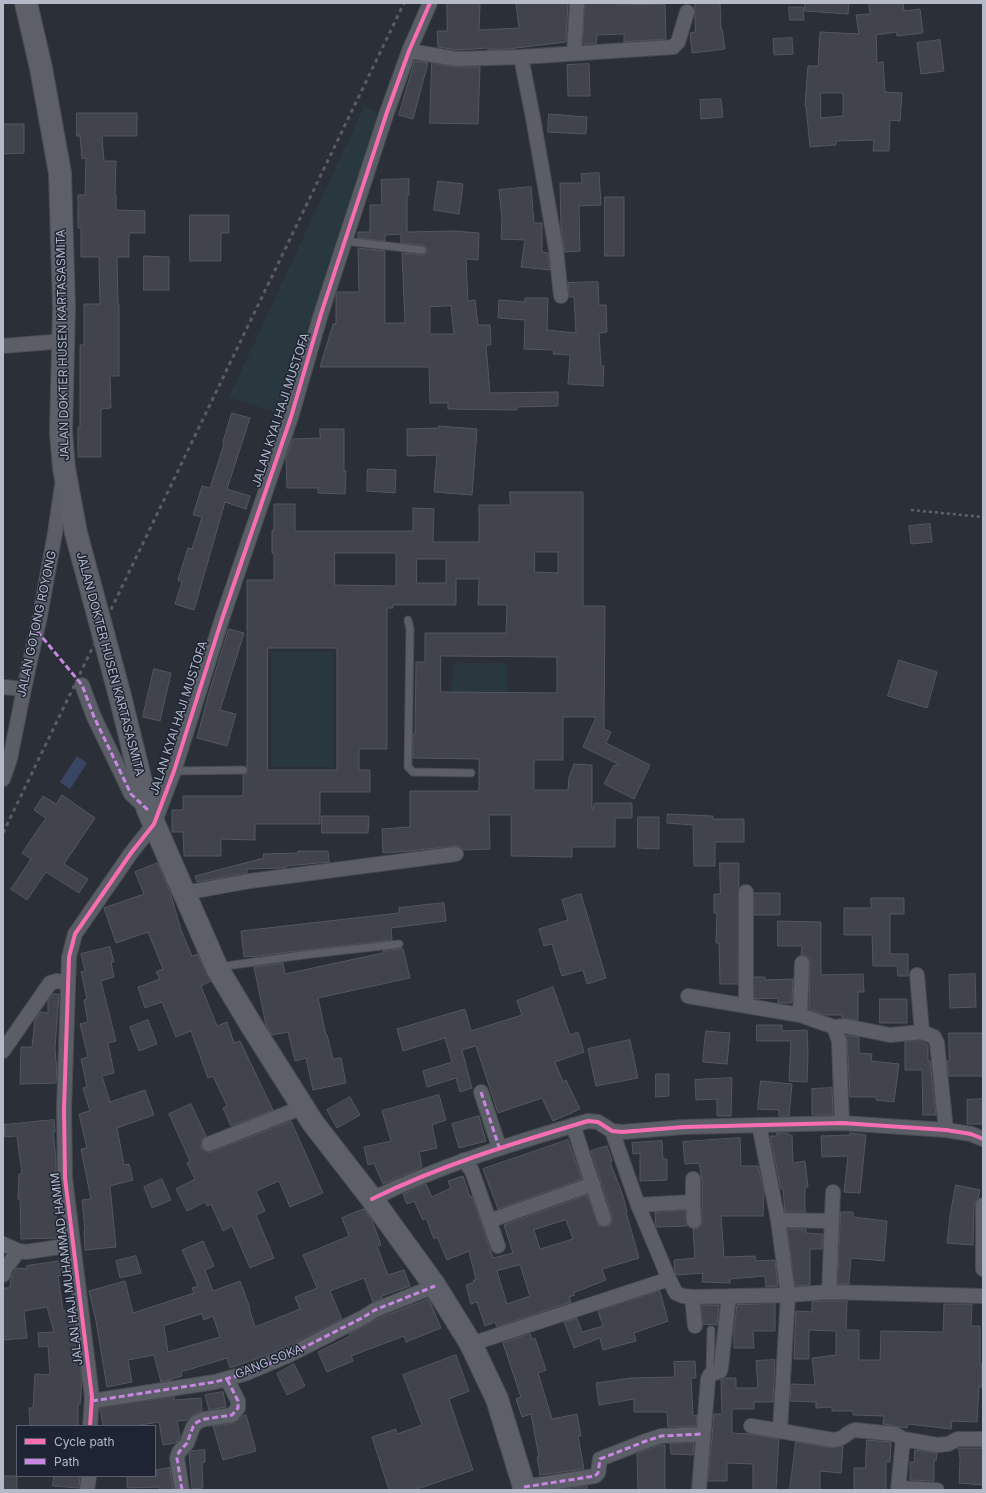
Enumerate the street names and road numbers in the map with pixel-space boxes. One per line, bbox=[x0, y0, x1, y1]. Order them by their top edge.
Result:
street label: JALAN DOKTER HUSEN KARTASASMITA bbox=[54, 229, 72, 461]
street label: JALAN KYAI HAJI MUSTOFA bbox=[249, 331, 313, 489]
street label: JALAN GOTONG ROYONG bbox=[14, 549, 60, 699]
street label: JALAN DOKTER HUSEN KARTASASMITA bbox=[73, 550, 147, 778]
street label: JALAN KYAI HAJI MUSTOFA bbox=[147, 639, 211, 797]
street label: JALAN HAJI MUHAMMAD HAMIM bbox=[48, 1172, 86, 1366]
street label: GANG SOKA bbox=[233, 1342, 305, 1382]

